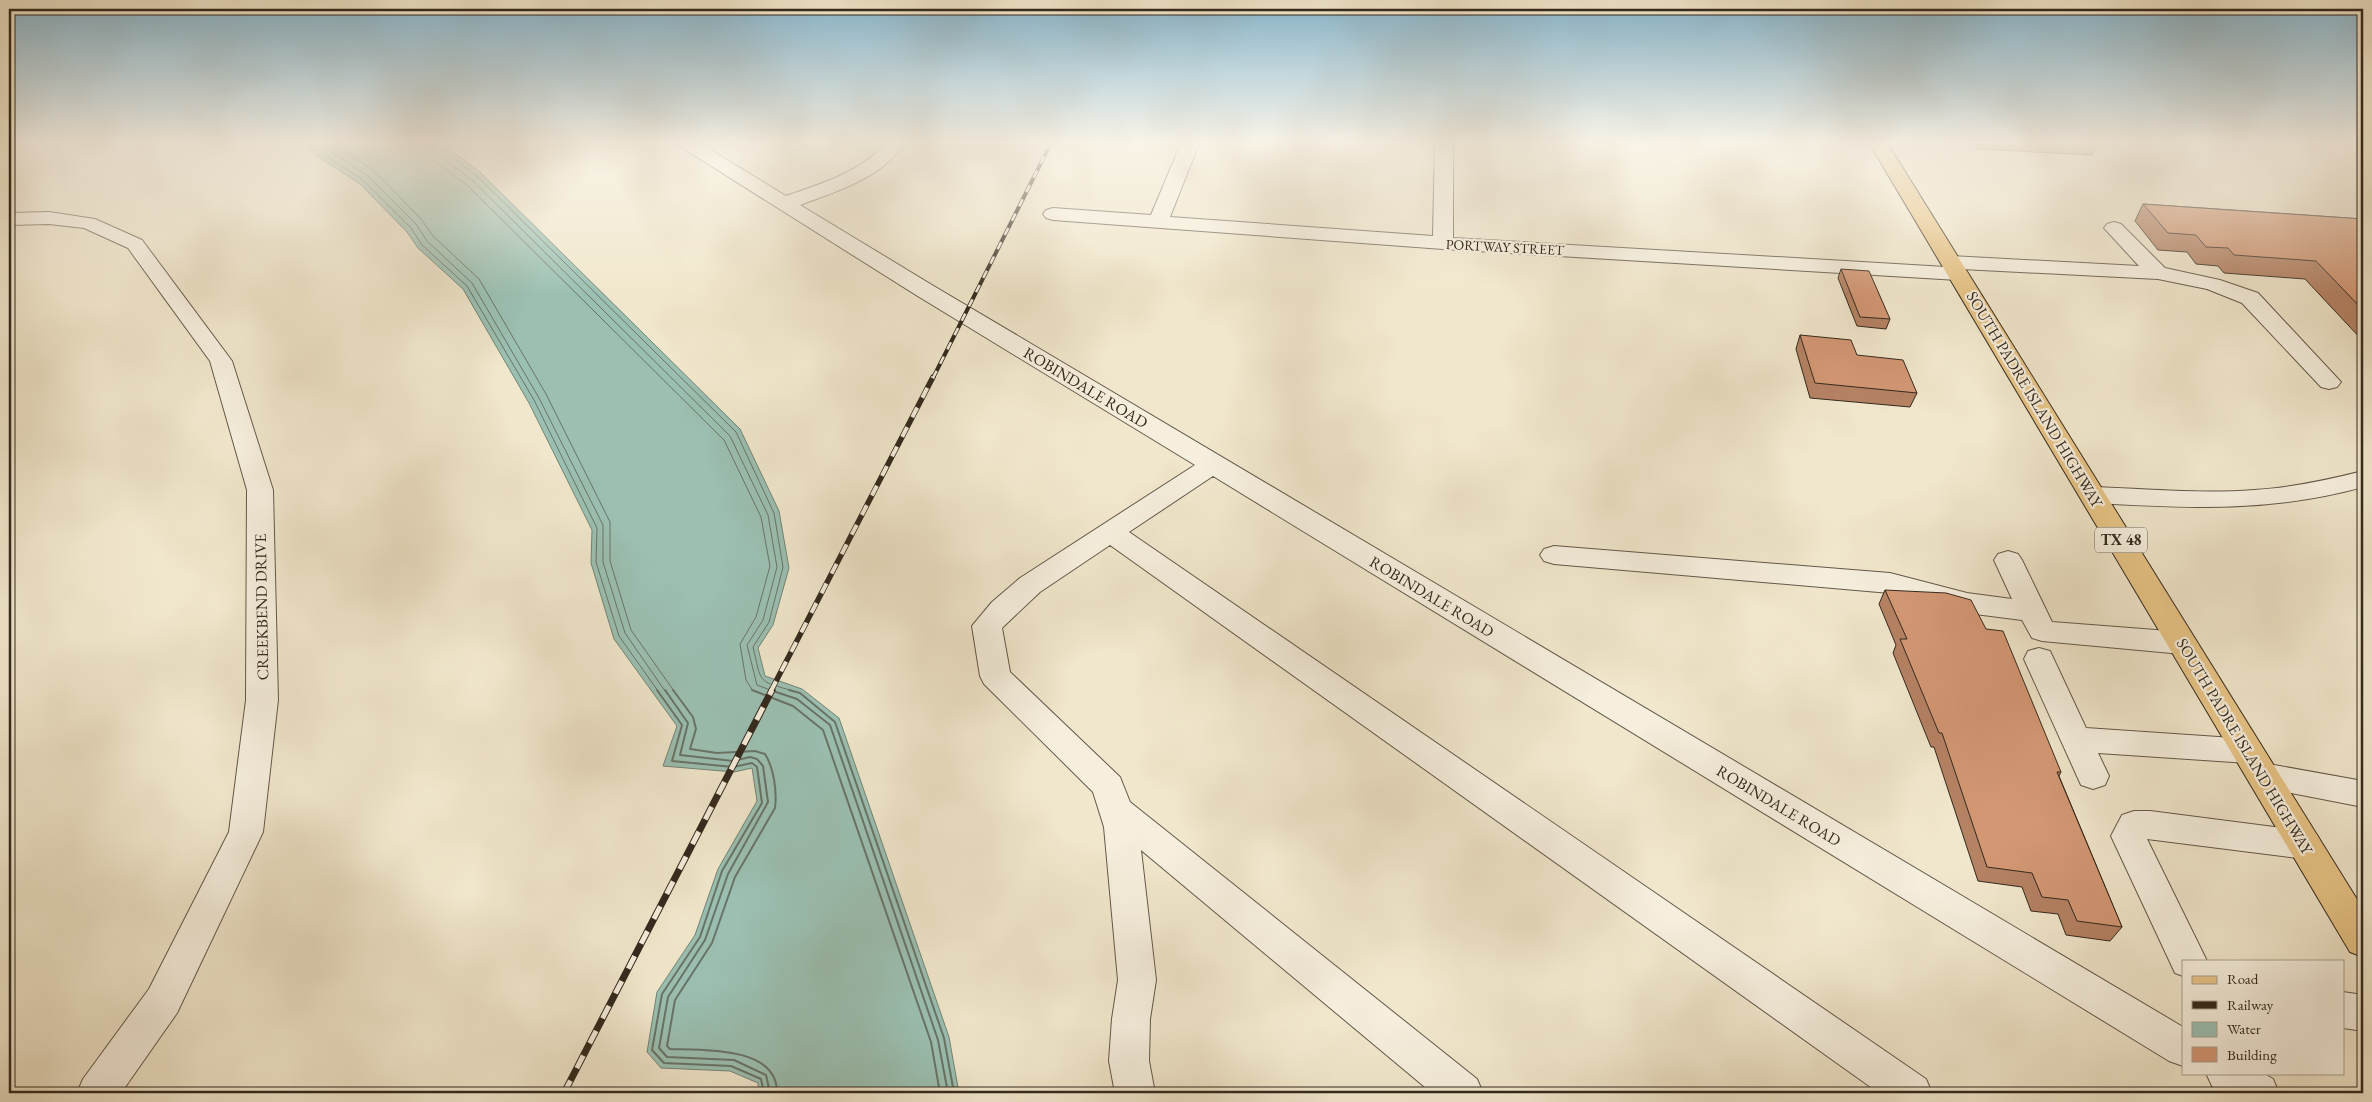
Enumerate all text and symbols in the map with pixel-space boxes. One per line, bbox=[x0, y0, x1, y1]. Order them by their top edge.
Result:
street label: PORTWAY STREET bbox=[1445, 235, 1565, 259]
street label: SOUTH PADRE ISLAND HIGHWAY bbox=[1962, 287, 2108, 512]
street label: ROBINDALE ROAD bbox=[1020, 342, 1152, 433]
road number: TX 48 bbox=[2095, 528, 2147, 552]
street label: CREEKBEND DRIVE bbox=[250, 533, 273, 681]
street label: ROBINDALE ROAD bbox=[1366, 551, 1498, 642]
street label: SOUTH PADRE ISLAND HIGHWAY bbox=[2172, 634, 2318, 859]
street label: ROBINDALE ROAD bbox=[1713, 760, 1845, 851]
legend bbox=[2182, 960, 2344, 1074]
text: Road bbox=[2227, 969, 2259, 988]
text: Railway bbox=[2227, 995, 2274, 1014]
text: Water bbox=[2227, 1019, 2261, 1038]
text: Building bbox=[2227, 1045, 2277, 1064]

